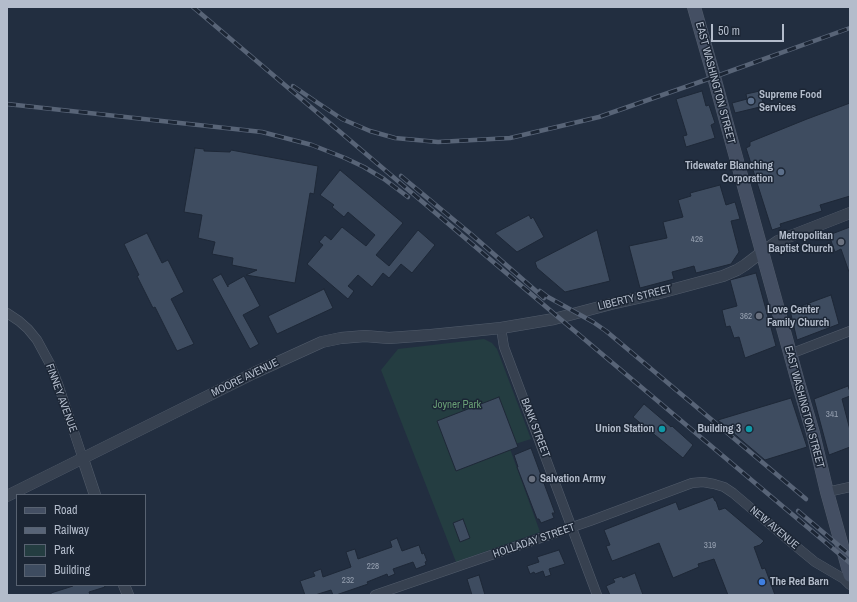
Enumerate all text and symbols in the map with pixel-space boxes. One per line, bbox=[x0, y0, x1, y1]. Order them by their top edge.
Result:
scale bar bbox=[713, 16, 786, 42]
street label: EAST WASHINGTON STREET bbox=[692, 21, 738, 145]
text: 50 m bbox=[718, 23, 740, 39]
place label: Supreme Food Services bbox=[759, 88, 822, 114]
marker: Supreme Food Services bbox=[746, 96, 756, 106]
place label: Tidewater Blanching Corporation bbox=[685, 159, 773, 185]
marker: Tidewater Blanching Corporation bbox=[776, 167, 786, 177]
place label: Metropolitan Baptist Church bbox=[768, 229, 833, 255]
house number: 426 bbox=[691, 235, 703, 245]
marker: Metropolitan Baptist Church bbox=[836, 237, 846, 247]
street label: LIBERTY STREET bbox=[597, 282, 673, 314]
place label: Love Center Family Church bbox=[767, 303, 829, 329]
marker: Love Center Family Church bbox=[754, 311, 764, 321]
house number: 362 bbox=[740, 312, 752, 322]
street label: EAST WASHINGTON STREET bbox=[781, 345, 827, 469]
street label: MOORE AVENUE bbox=[209, 356, 281, 400]
street label: FINNEY AVENUE bbox=[42, 362, 80, 434]
street label: BANK STREET bbox=[518, 396, 552, 460]
park label: Joyner Park bbox=[433, 398, 481, 412]
house number: 341 bbox=[826, 410, 838, 420]
place label: Union Station bbox=[595, 422, 654, 436]
place label: Building 3 bbox=[697, 422, 741, 436]
marker: Union Station bbox=[657, 424, 667, 434]
marker: Building 3 bbox=[744, 424, 754, 434]
place label: Salvation Army bbox=[540, 472, 606, 486]
marker: Salvation Army bbox=[527, 474, 537, 484]
legend bbox=[16, 494, 146, 586]
text: Road bbox=[54, 502, 78, 518]
street label: NEW AVENUE bbox=[747, 504, 801, 552]
street label: HOLLADAY STREET bbox=[491, 521, 577, 561]
text: Railway bbox=[54, 522, 89, 538]
house number: 319 bbox=[704, 541, 716, 551]
text: Park bbox=[54, 542, 74, 558]
text: Building bbox=[54, 562, 90, 578]
house number: 228 bbox=[367, 562, 379, 572]
place label: The Red Barn bbox=[770, 575, 829, 589]
house number: 232 bbox=[342, 576, 354, 586]
marker: The Red Barn bbox=[757, 577, 767, 587]

